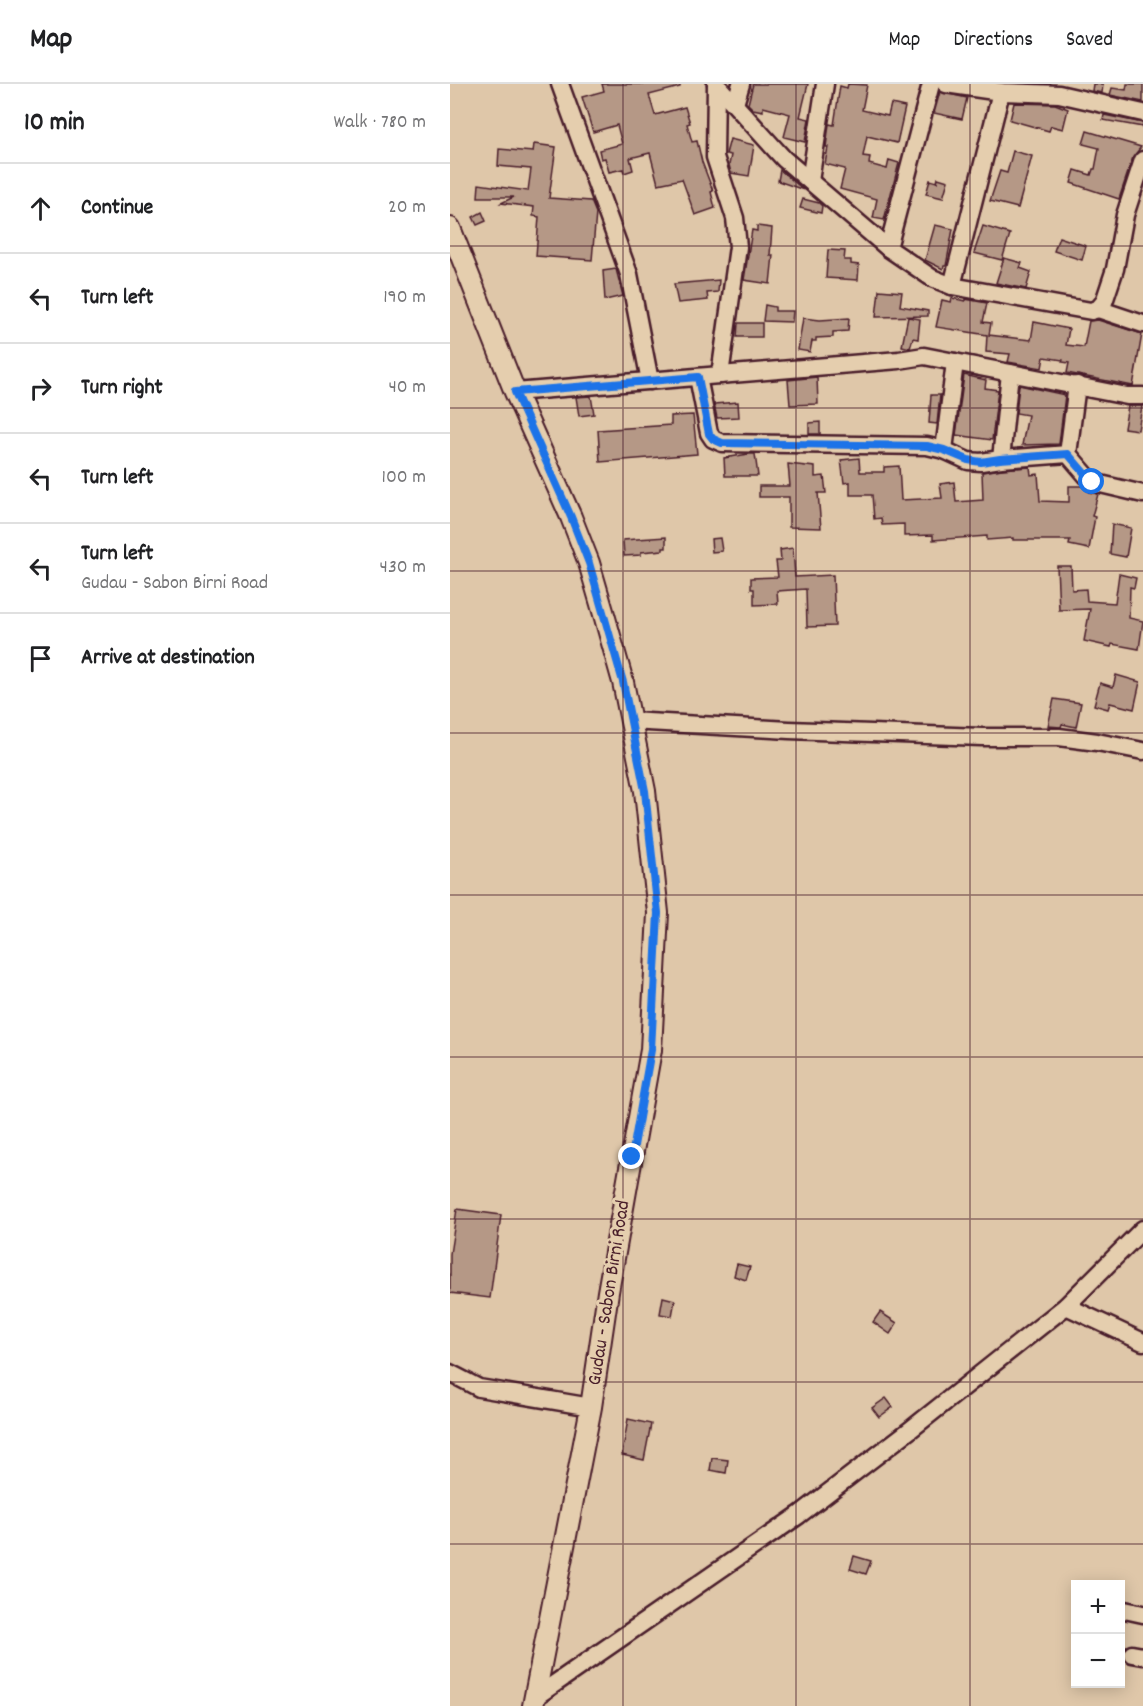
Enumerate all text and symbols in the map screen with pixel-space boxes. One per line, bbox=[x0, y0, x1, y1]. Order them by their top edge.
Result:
text: Map bbox=[30, 21, 72, 61]
text: Map bbox=[889, 26, 920, 56]
text: Directions bbox=[953, 26, 1033, 56]
text: Saved bbox=[1066, 26, 1113, 56]
text: 10 min bbox=[24, 105, 84, 142]
text: Walk · 780 m bbox=[334, 109, 426, 137]
icon: ahead bbox=[24, 192, 57, 225]
text: Continue bbox=[81, 193, 153, 224]
text: 20 m bbox=[388, 194, 426, 222]
icon: left bbox=[24, 282, 57, 315]
text: Turn left bbox=[81, 283, 153, 314]
text: 190 m bbox=[383, 284, 426, 312]
icon: right bbox=[24, 372, 57, 405]
text: Turn right bbox=[81, 373, 163, 404]
text: 40 m bbox=[388, 374, 426, 402]
icon: left bbox=[24, 462, 57, 495]
text: Turn left bbox=[81, 463, 153, 494]
text: 100 m bbox=[382, 464, 426, 492]
route start bbox=[1078, 468, 1104, 494]
text: Turn left bbox=[81, 539, 153, 570]
icon: left bbox=[24, 552, 57, 585]
text: 430 m bbox=[380, 554, 426, 582]
text: Gudau - Sabon Birni Road bbox=[81, 570, 268, 598]
icon: arrive bbox=[24, 642, 57, 675]
text: Arrive at destination bbox=[81, 643, 255, 674]
route end bbox=[618, 1143, 644, 1169]
street label: Gudau - Sabon Birni Road bbox=[582, 1198, 638, 1388]
map controls bbox=[1071, 1580, 1125, 1688]
button: + bbox=[1071, 1580, 1125, 1634]
button: − bbox=[1071, 1634, 1125, 1688]

